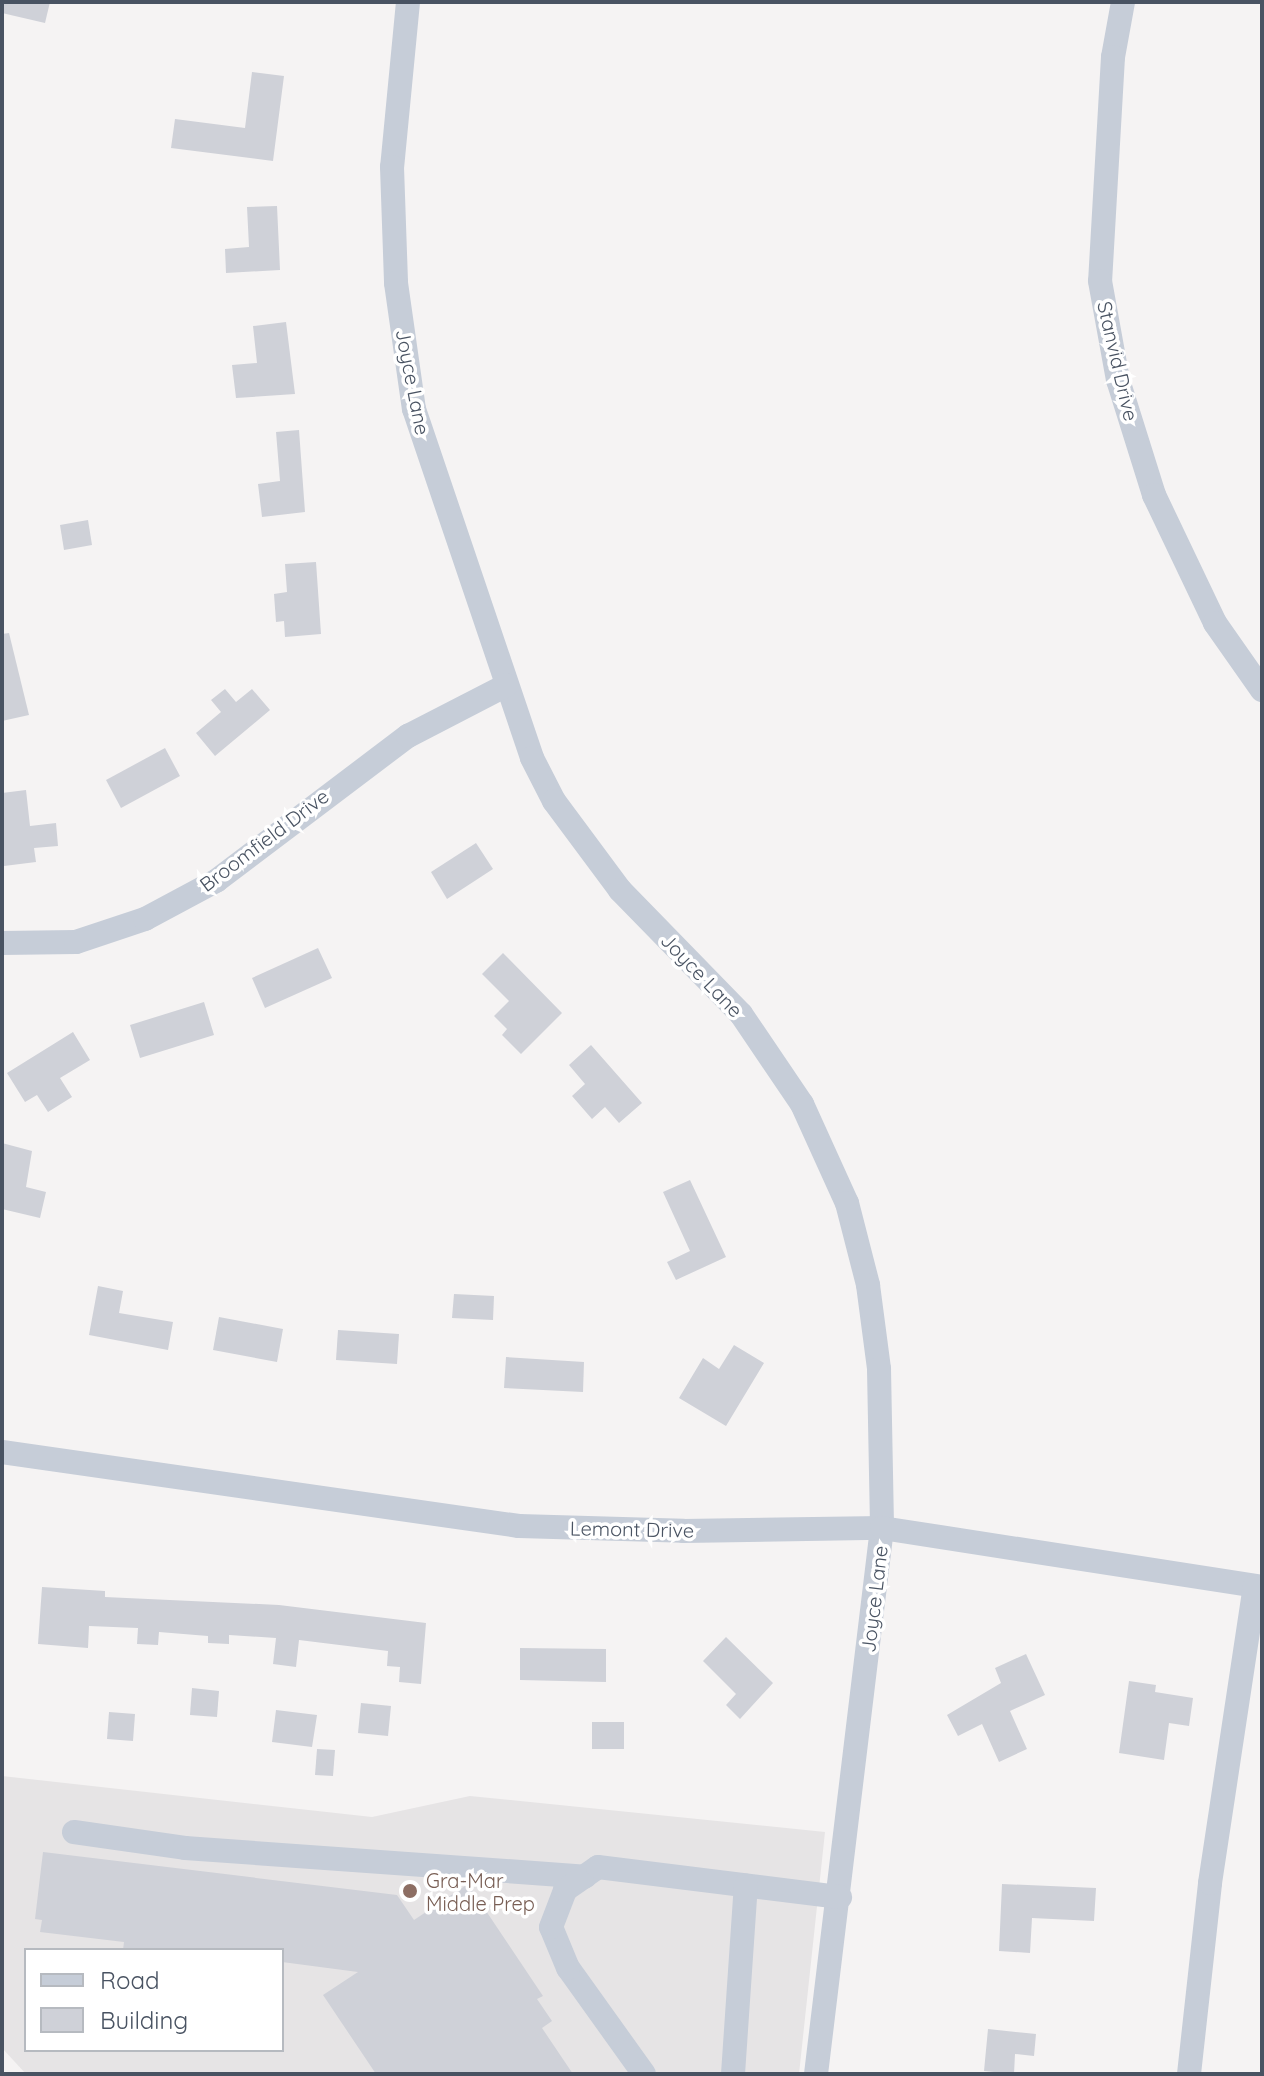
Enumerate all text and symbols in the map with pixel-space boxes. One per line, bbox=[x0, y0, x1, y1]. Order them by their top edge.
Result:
street label: Stanvid Drive bbox=[1093, 299, 1143, 423]
street label: Joyce Lane bbox=[391, 327, 435, 437]
street label: Broomfield Drive bbox=[195, 784, 333, 896]
street label: Joyce Lane bbox=[656, 928, 748, 1022]
street label: Lemont Drive bbox=[570, 1516, 694, 1542]
street label: Joyce Lane bbox=[856, 1544, 892, 1654]
place label: Gra-Mar Middle Prep bbox=[426, 1868, 535, 1915]
marker: Gra-Mar Middle Prep bbox=[401, 1882, 419, 1900]
legend bbox=[24, 1948, 284, 2052]
text: Road bbox=[100, 1965, 160, 1995]
text: Building bbox=[100, 2005, 188, 2035]

